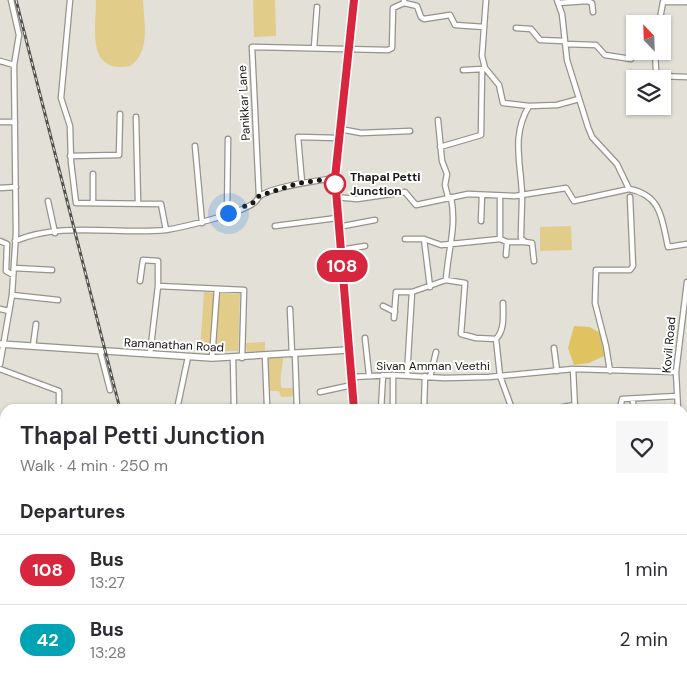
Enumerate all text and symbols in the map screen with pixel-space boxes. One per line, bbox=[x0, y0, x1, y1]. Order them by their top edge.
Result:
north arrow bbox=[626, 15, 671, 60]
map controls bbox=[626, 15, 671, 115]
street label: Panikkar Lane bbox=[234, 65, 254, 141]
button: layers bbox=[626, 70, 671, 115]
place label: Thapal Petti Junction bbox=[350, 169, 420, 199]
marker: Thapal Petti Junction bbox=[324, 173, 346, 195]
your location bbox=[216, 201, 241, 226]
line badge: 108 bbox=[313, 250, 371, 282]
text: 108 bbox=[327, 254, 357, 278]
street label: Kovil Road bbox=[659, 316, 679, 374]
street label: Ramanathan Road bbox=[124, 334, 224, 356]
street label: Sivan Amman Veethi bbox=[376, 358, 490, 374]
text: Thapal Petti Junction bbox=[20, 420, 265, 451]
button: heart bbox=[616, 421, 668, 473]
text: Walk · 4 min · 250 m bbox=[20, 455, 168, 476]
text: Departures bbox=[20, 499, 125, 524]
text: Bus bbox=[90, 547, 124, 572]
text: 1 min bbox=[625, 557, 668, 582]
text: 108 bbox=[32, 558, 63, 582]
text: 13:27 bbox=[90, 572, 125, 593]
text: Bus bbox=[90, 617, 124, 642]
text: 2 min bbox=[620, 627, 668, 652]
text: 42 bbox=[36, 628, 59, 652]
text: 13:28 bbox=[90, 642, 126, 663]

